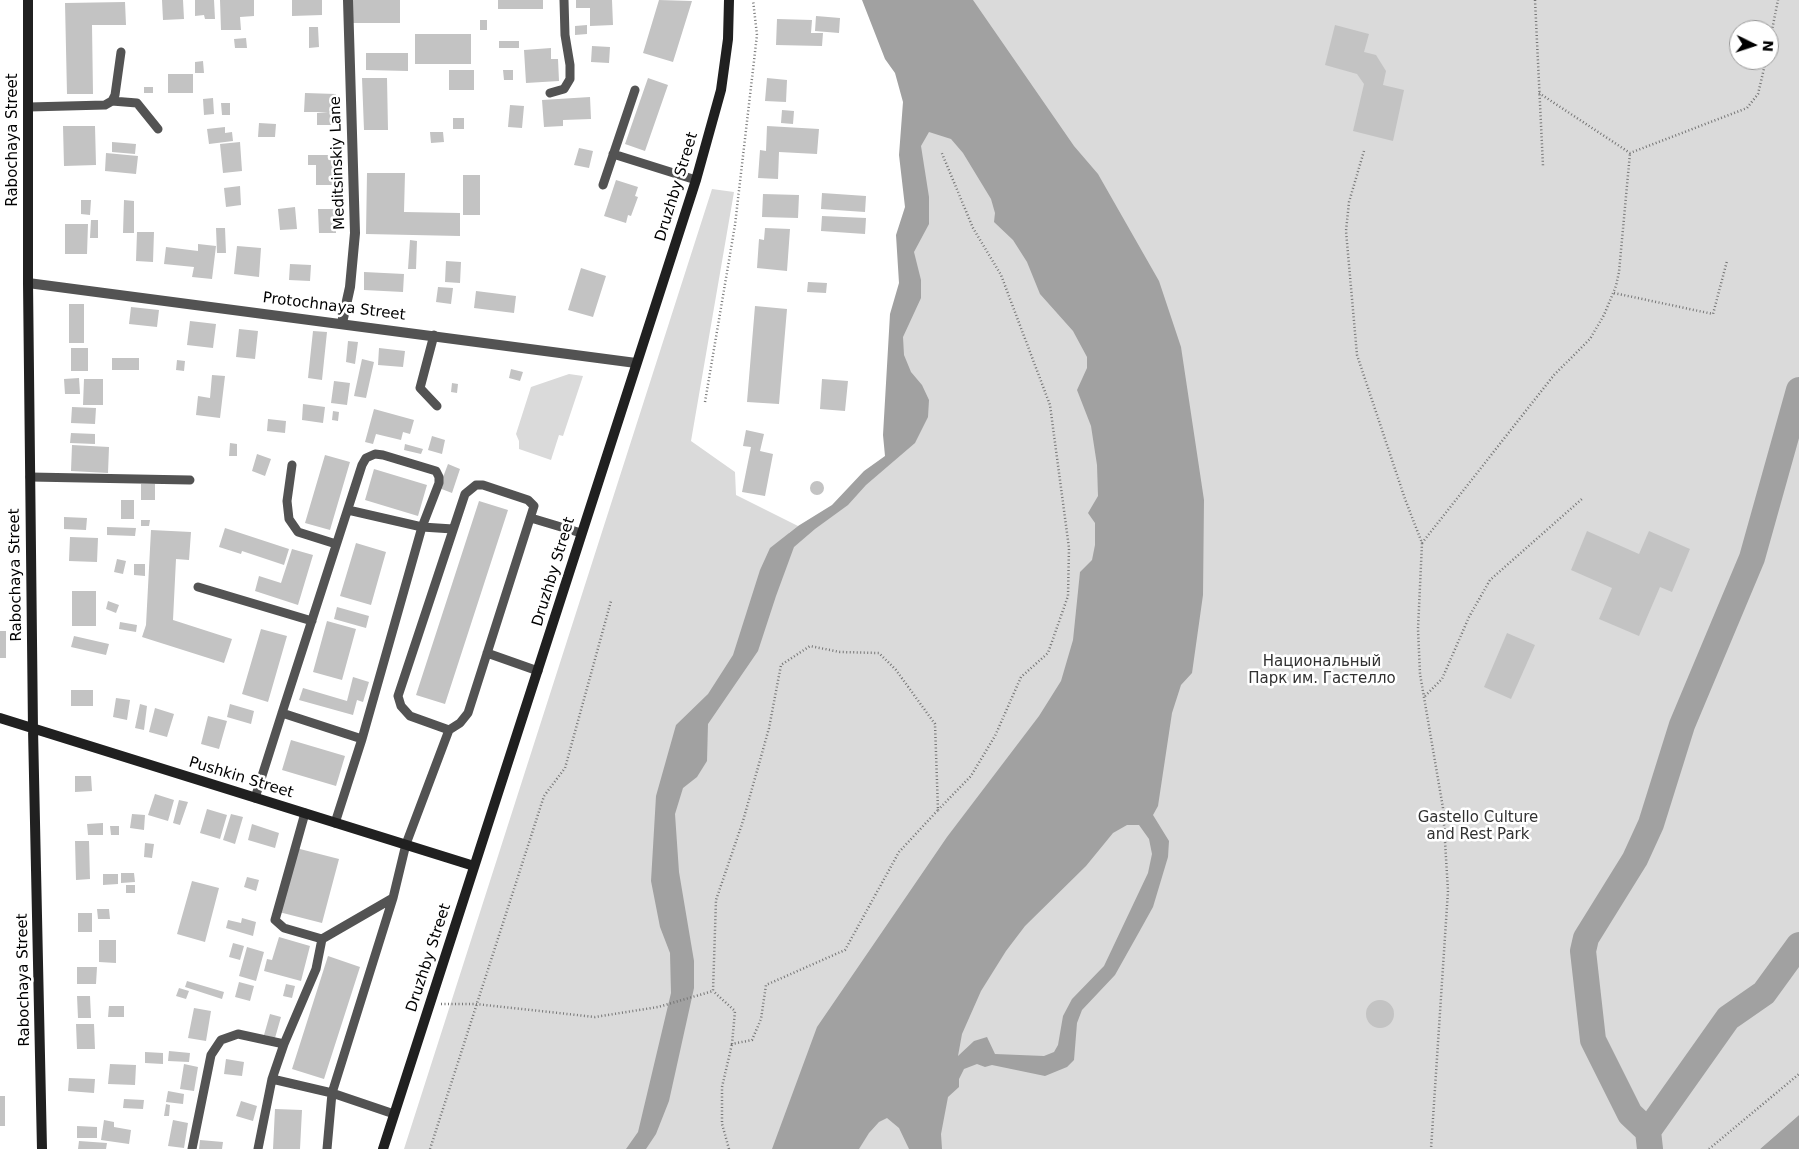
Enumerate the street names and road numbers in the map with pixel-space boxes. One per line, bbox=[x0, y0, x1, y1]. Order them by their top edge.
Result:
street label: Rabochaya Street bbox=[4, 73, 22, 207]
street label: Meditsinskiy Lane bbox=[327, 96, 349, 230]
street label: Druzhby Street bbox=[652, 130, 702, 244]
street label: Protochnaya Street bbox=[262, 289, 406, 325]
street label: Rabochaya Street bbox=[6, 508, 26, 642]
street label: Druzhby Street bbox=[529, 515, 579, 629]
street label: Pushkin Street bbox=[187, 754, 295, 802]
street label: Druzhby Street bbox=[403, 901, 455, 1015]
street label: Rabochaya Street bbox=[14, 913, 34, 1047]

